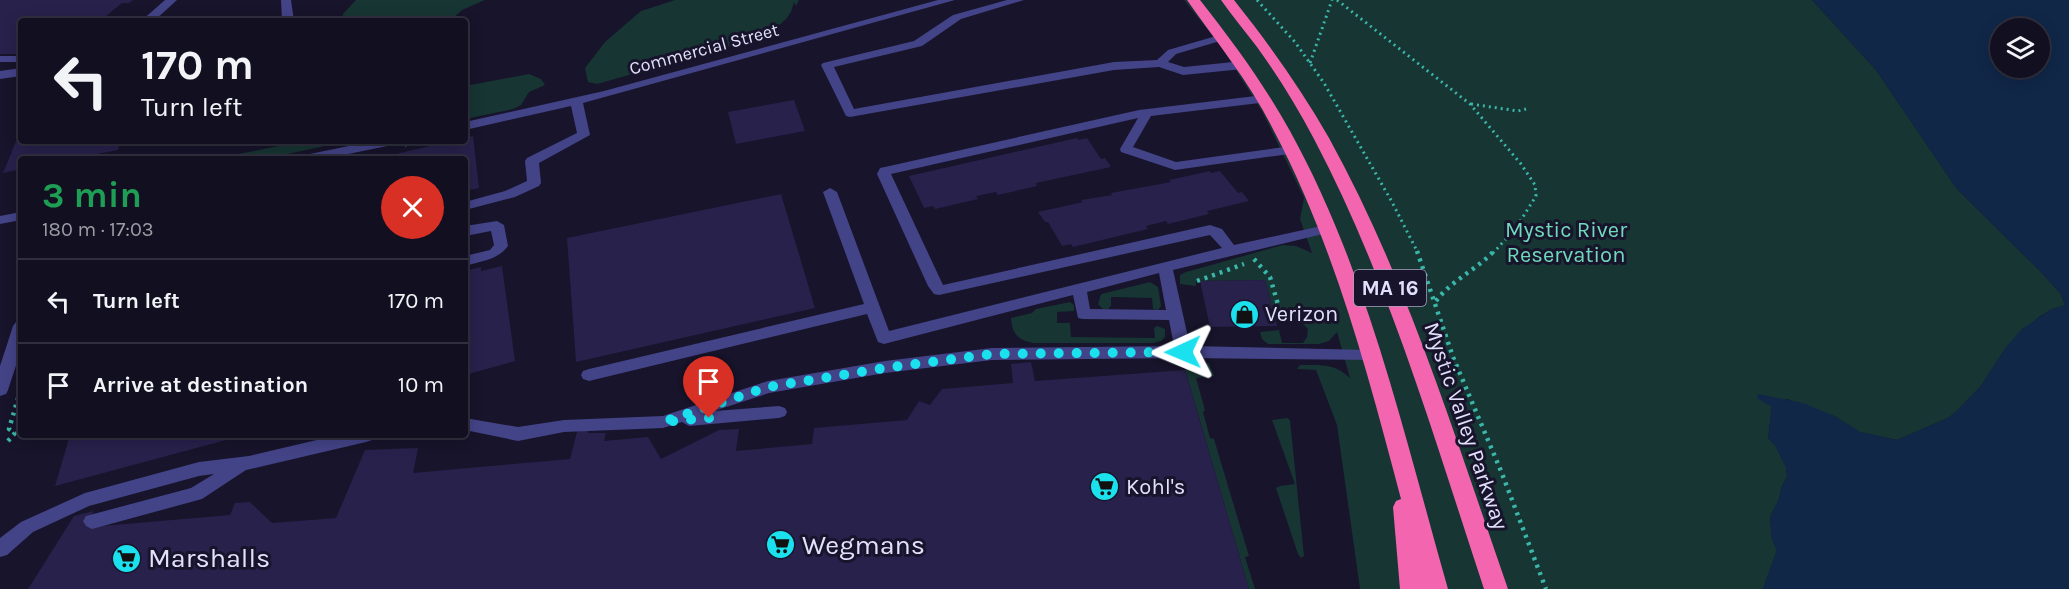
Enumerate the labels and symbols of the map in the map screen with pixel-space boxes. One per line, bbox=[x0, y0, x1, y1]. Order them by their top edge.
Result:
street label: Commercial Street bbox=[627, 18, 781, 80]
park label: Mystic River Reservation bbox=[1505, 217, 1627, 268]
road number: MA 16 bbox=[1354, 270, 1426, 306]
shop icon: Verizon bbox=[1228, 298, 1260, 330]
place label: Verizon bbox=[1265, 301, 1338, 327]
street label: Mystic Valley Parkway bbox=[1418, 319, 1514, 533]
position arrow bbox=[1151, 320, 1215, 384]
pin bbox=[683, 356, 734, 418]
supermarket icon: Kohl's bbox=[1089, 471, 1121, 503]
place label: Kohl's bbox=[1126, 474, 1185, 500]
supermarket icon: Wegmans bbox=[765, 529, 797, 561]
place label: Wegmans bbox=[802, 529, 925, 561]
supermarket icon: Marshalls bbox=[111, 542, 143, 574]
place label: Marshalls bbox=[148, 542, 270, 574]

